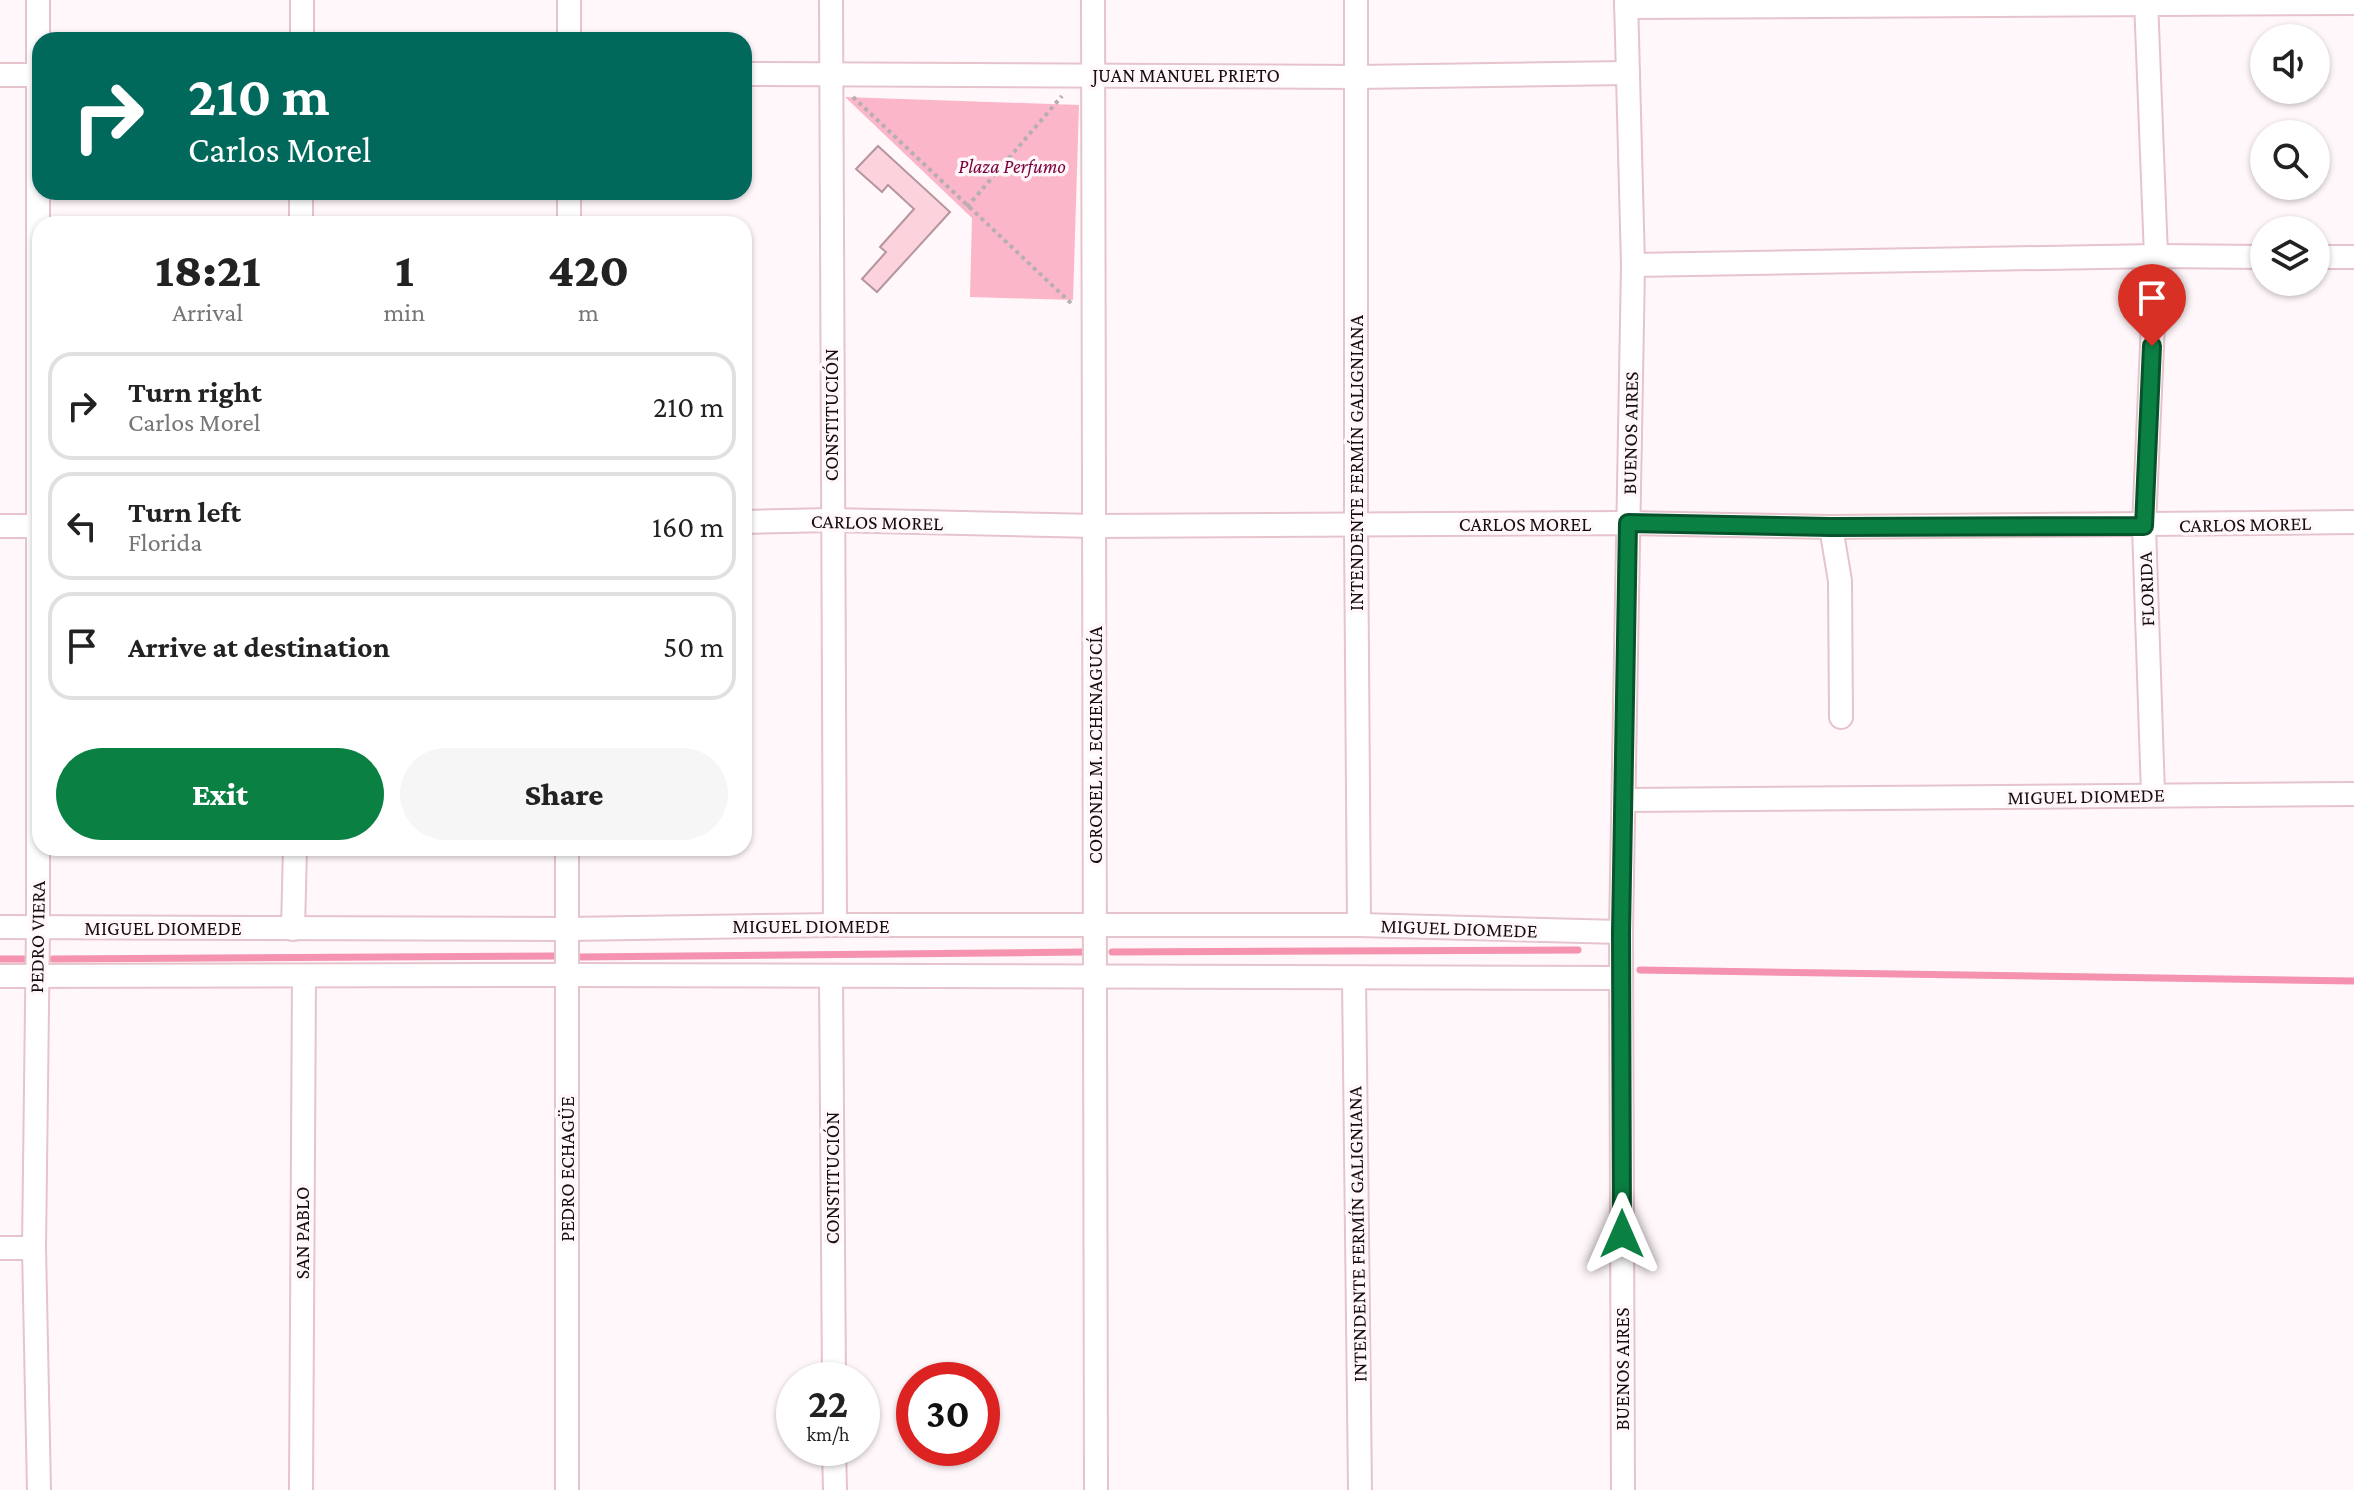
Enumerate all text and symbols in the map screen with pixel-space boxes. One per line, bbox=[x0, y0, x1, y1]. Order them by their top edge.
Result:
map controls bbox=[2250, 24, 2330, 296]
button: sound bbox=[2250, 24, 2330, 104]
icon: right bbox=[56, 64, 160, 168]
street label: JUAN MANUEL PRIETO bbox=[1090, 64, 1280, 87]
text: 210 m bbox=[188, 65, 330, 127]
button: search bbox=[2250, 120, 2330, 200]
text: Carlos Morel bbox=[188, 130, 372, 170]
park label: Plaza Perfumo bbox=[958, 155, 1066, 178]
button: layers bbox=[2250, 216, 2330, 296]
text: 18:21 bbox=[155, 243, 261, 296]
text: 1 bbox=[395, 243, 414, 296]
text: 420 bbox=[548, 243, 629, 296]
pin bbox=[2118, 264, 2186, 346]
icon: arrive bbox=[2130, 276, 2174, 320]
text: Arrival bbox=[172, 298, 243, 327]
text: min bbox=[383, 298, 425, 327]
text: m bbox=[578, 298, 599, 327]
street label: INTENDENTE FERMÍN GALIGNIANA bbox=[1345, 314, 1367, 611]
street label: CONSTITUCIÓN bbox=[820, 349, 842, 481]
street label: BUENOS AIRES bbox=[1618, 371, 1642, 495]
text: Turn right bbox=[128, 375, 262, 408]
icon: right bbox=[60, 384, 104, 428]
text: 210 m bbox=[653, 390, 724, 423]
text: Carlos Morel bbox=[128, 408, 261, 437]
text: Turn left bbox=[128, 495, 241, 528]
icon: left bbox=[60, 504, 104, 548]
text: 160 m bbox=[652, 510, 724, 543]
street label: CARLOS MOREL bbox=[811, 510, 943, 534]
street label: CARLOS MOREL bbox=[2179, 512, 2311, 536]
street label: CARLOS MOREL bbox=[1459, 513, 1591, 535]
text: Florida bbox=[128, 528, 202, 557]
street label: FLORIDA bbox=[2134, 551, 2158, 627]
icon: arrive bbox=[60, 624, 104, 668]
street label: CORONEL M. ECHENAGUCÍA bbox=[1084, 625, 1106, 864]
text: Arrive at destination bbox=[128, 630, 390, 663]
text: 50 m bbox=[663, 630, 724, 663]
button: Exit bbox=[56, 748, 384, 840]
button: Share bbox=[400, 748, 728, 840]
street label: MIGUEL DIOMEDE bbox=[2007, 784, 2165, 808]
street label: PEDRO VIERA bbox=[25, 880, 49, 993]
street label: MIGUEL DIOMEDE bbox=[1380, 914, 1538, 942]
street label: MIGUEL DIOMEDE bbox=[732, 915, 890, 937]
street label: MIGUEL DIOMEDE bbox=[84, 917, 242, 939]
street label: INTENDENTE FERMÍN GALIGNIANA bbox=[1343, 1085, 1371, 1382]
street label: PEDRO ECHAGÜE bbox=[556, 1096, 578, 1242]
street label: CONSTITUCIÓN bbox=[821, 1112, 843, 1244]
street label: SAN PABLO bbox=[291, 1187, 313, 1279]
position arrow bbox=[1580, 1192, 1664, 1276]
street label: BUENOS AIRES bbox=[1611, 1307, 1633, 1431]
speed limit sign: 30 bbox=[896, 1362, 1000, 1466]
text: 22 bbox=[808, 1381, 848, 1426]
text: km/h bbox=[806, 1423, 850, 1445]

